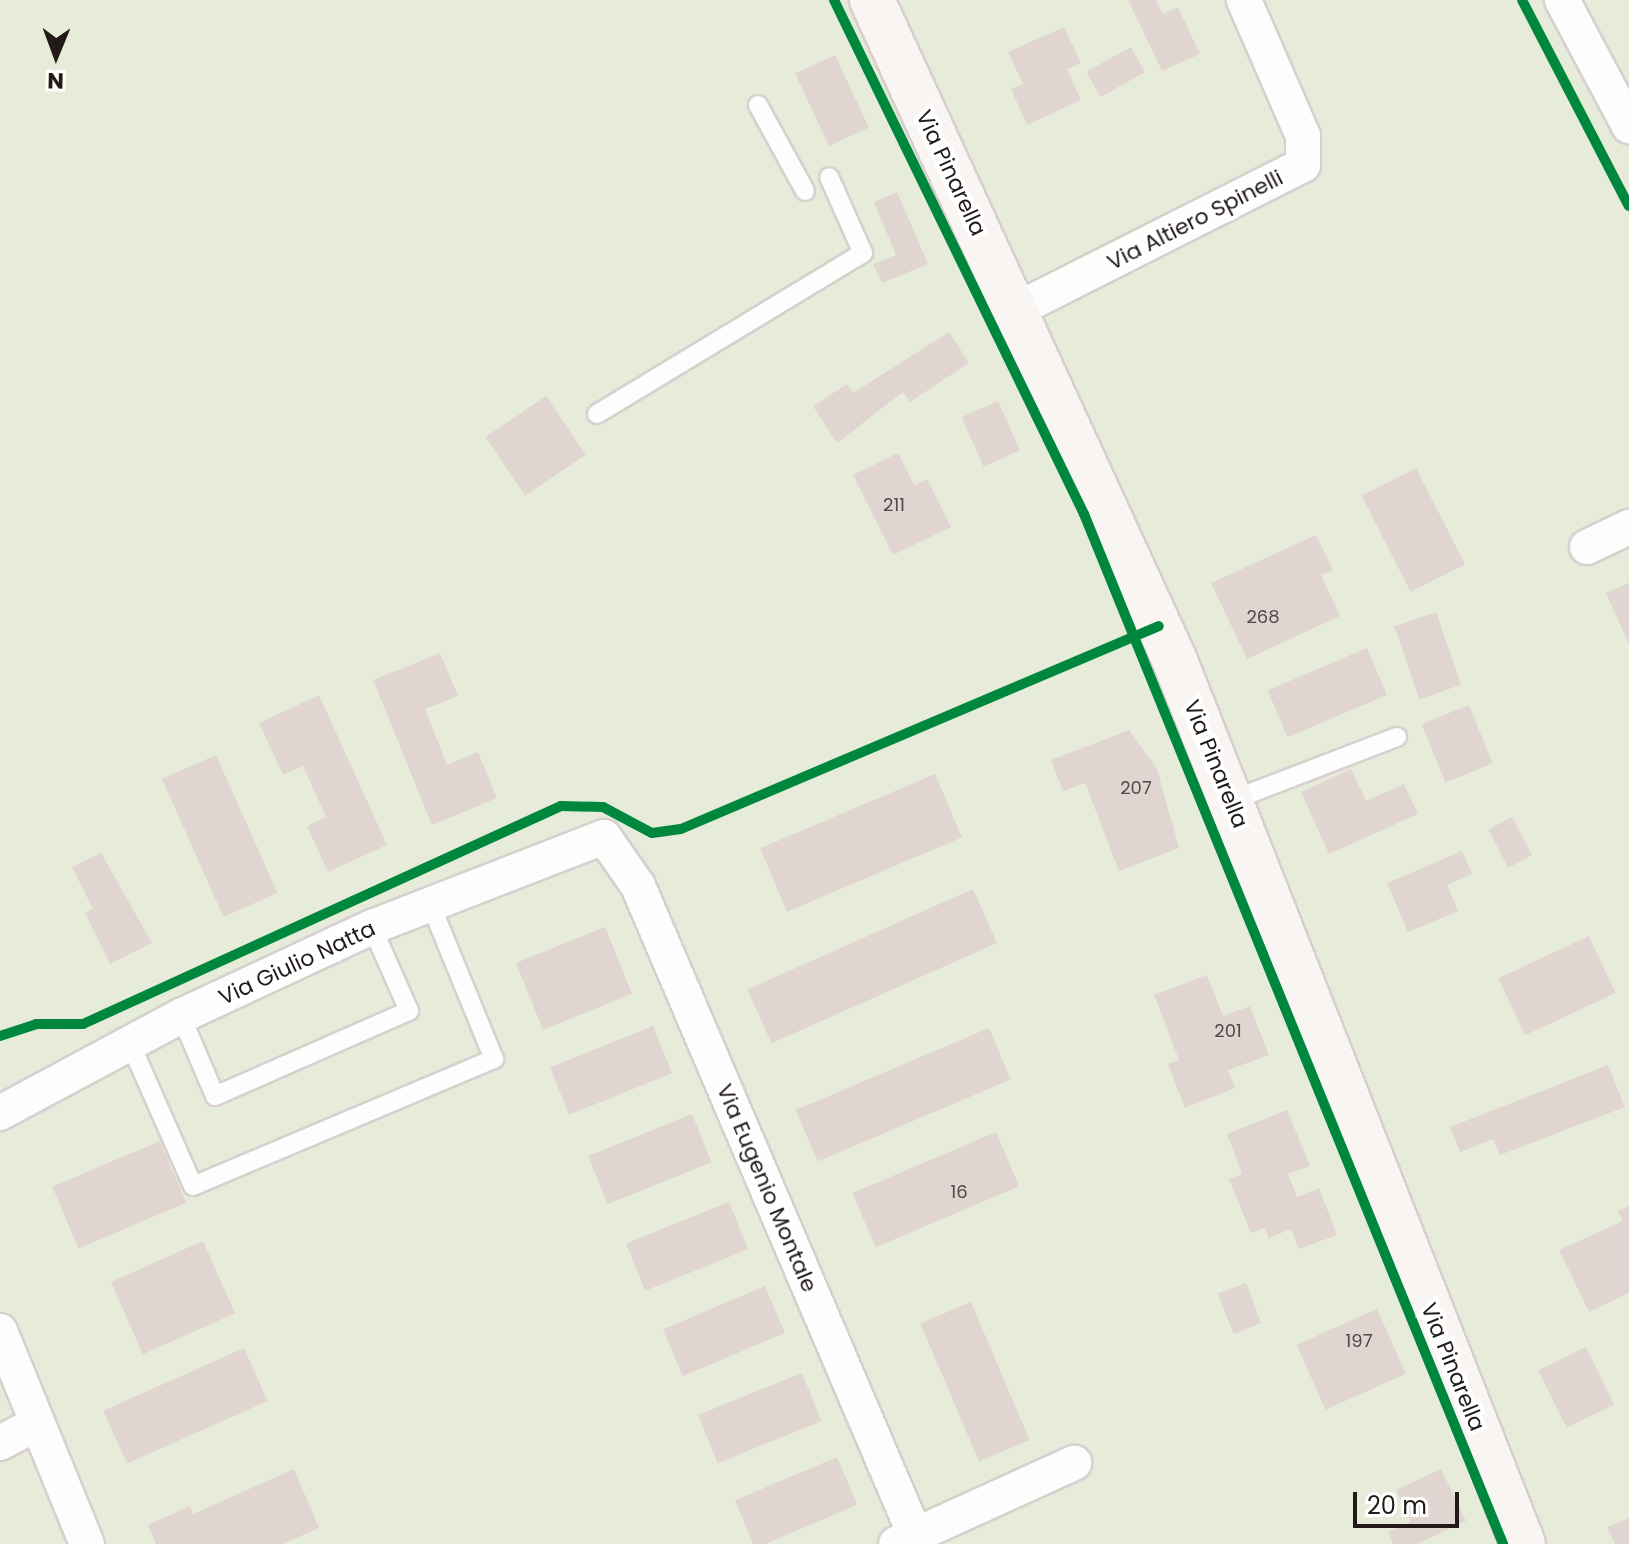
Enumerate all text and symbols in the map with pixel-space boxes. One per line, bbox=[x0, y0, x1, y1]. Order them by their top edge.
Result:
north arrow bbox=[16, 16, 96, 96]
text: N bbox=[47, 65, 64, 96]
street label: Via Pinarella bbox=[910, 106, 992, 240]
street label: Via Altiero Spinelli bbox=[1103, 164, 1287, 276]
house number: 211 bbox=[883, 494, 905, 516]
house number: 268 bbox=[1246, 606, 1280, 628]
street label: Via Pinarella bbox=[1178, 696, 1254, 832]
house number: 207 bbox=[1120, 777, 1152, 799]
street label: Via Giulio Natta bbox=[215, 915, 379, 1011]
house number: 201 bbox=[1214, 1020, 1242, 1042]
street label: Via Eugenio Montale bbox=[711, 1080, 823, 1296]
house number: 16 bbox=[950, 1181, 968, 1203]
street label: Via Pinarella bbox=[1415, 1299, 1491, 1435]
house number: 197 bbox=[1346, 1330, 1372, 1352]
scale bar bbox=[1357, 1476, 1463, 1526]
text: 20 m bbox=[1367, 1489, 1427, 1522]

